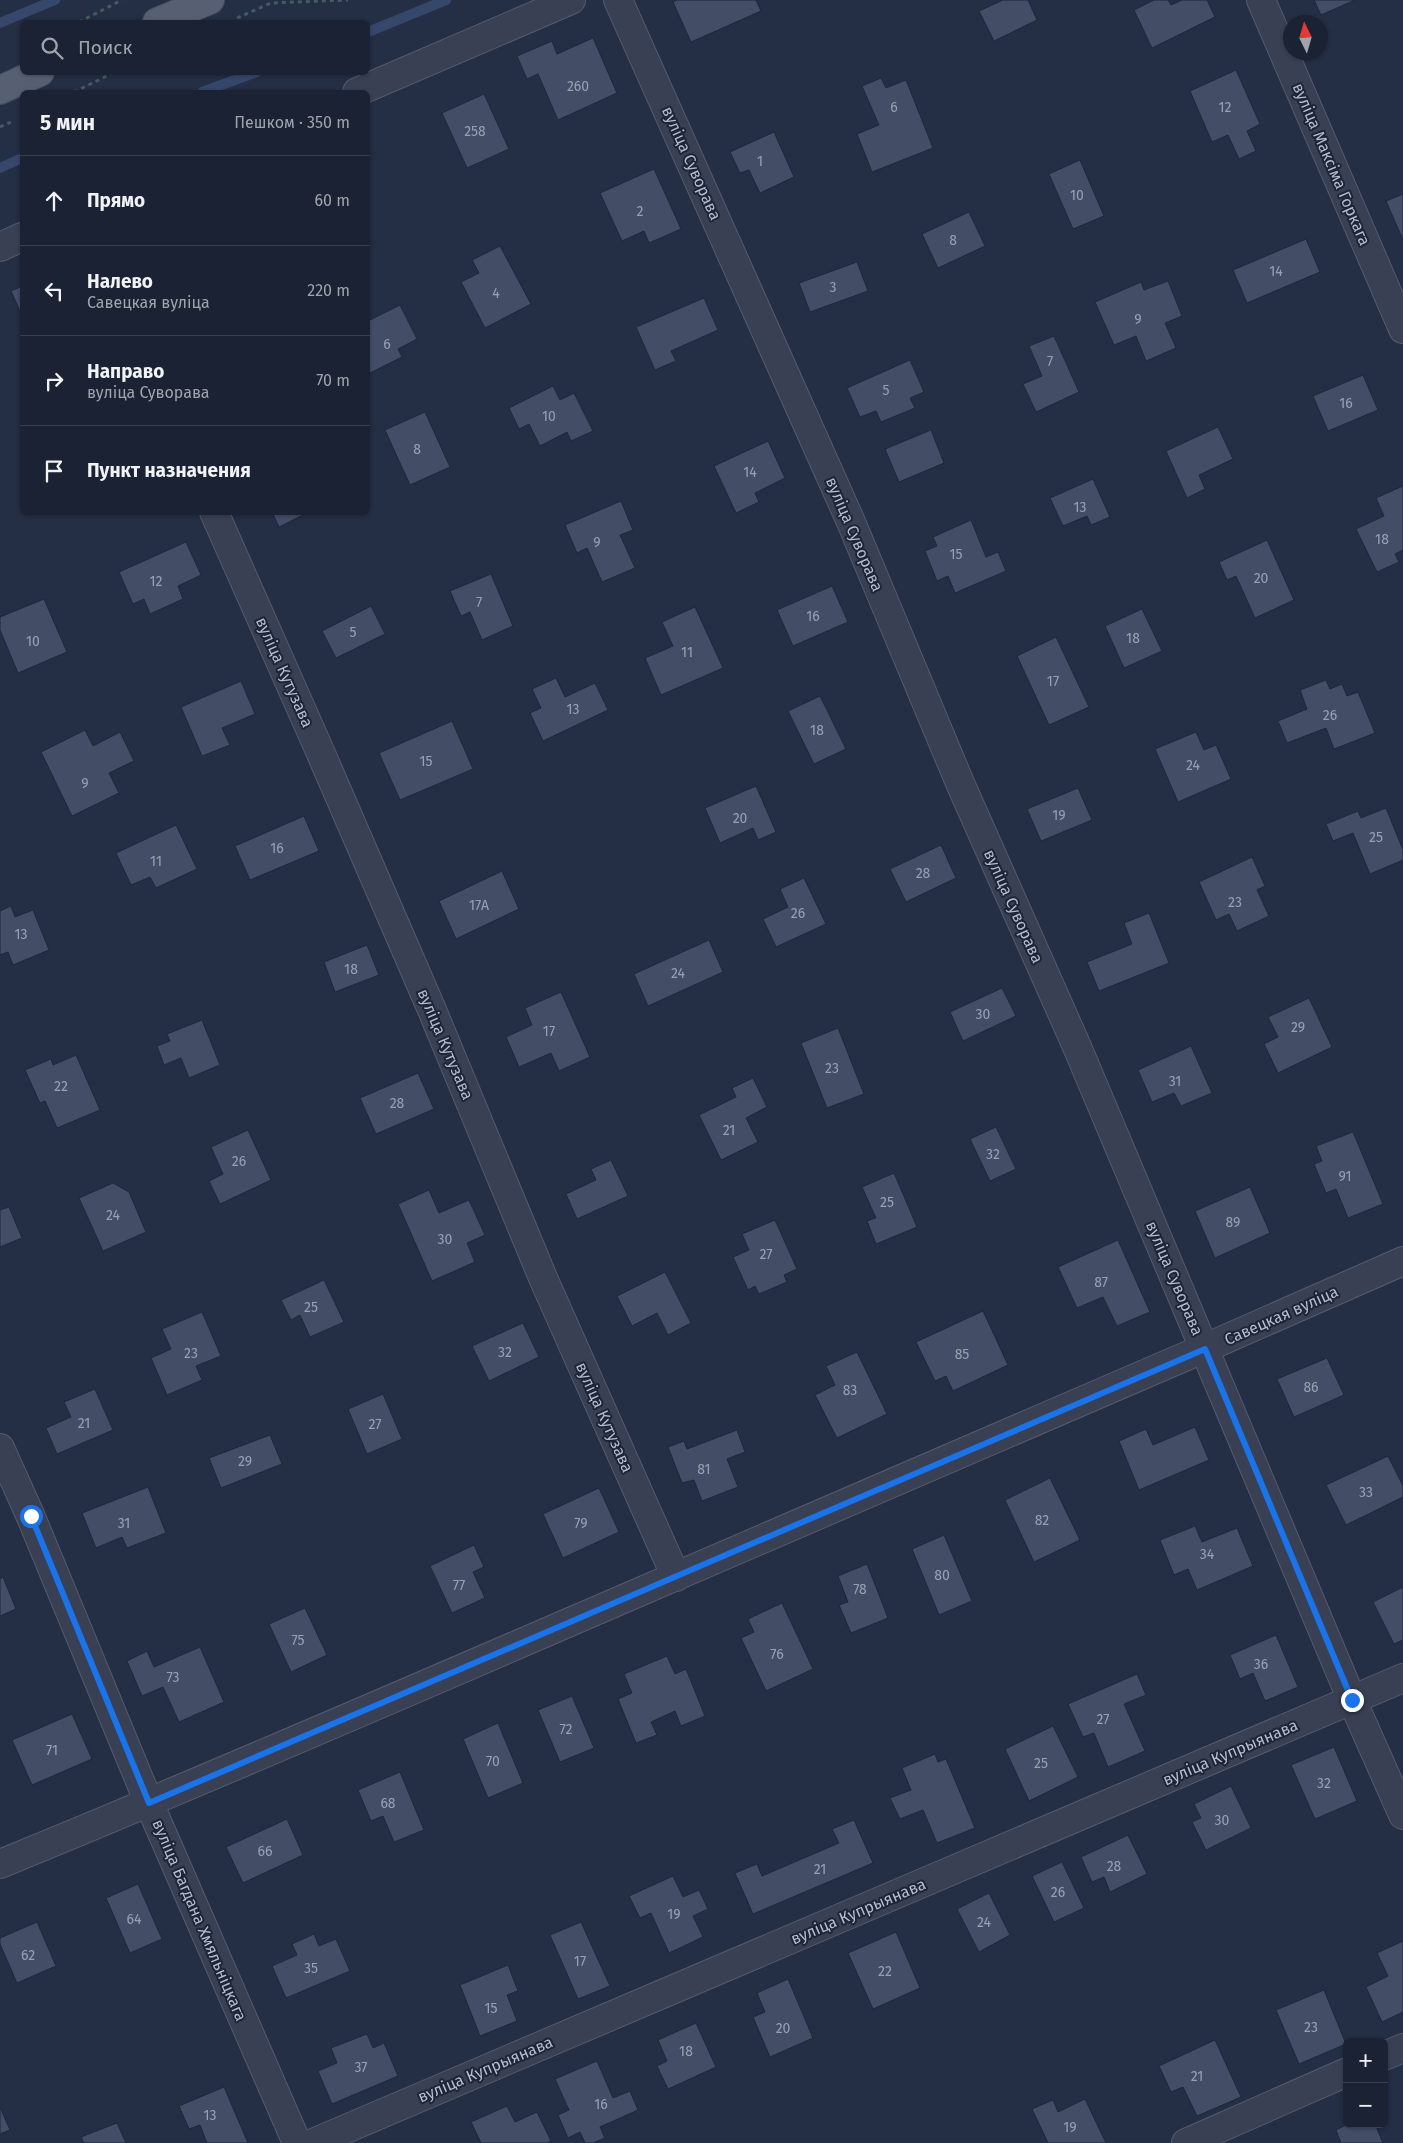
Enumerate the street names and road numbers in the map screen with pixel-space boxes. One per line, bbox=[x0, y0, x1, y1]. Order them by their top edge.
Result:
street label: вуліца Максіма Горкага bbox=[1289, 80, 1374, 248]
street label: вуліца Суворава bbox=[658, 103, 725, 223]
street label: вуліца Суворава bbox=[822, 474, 887, 594]
street label: вуліца Кутузава bbox=[252, 614, 317, 730]
street label: вуліца Суворава bbox=[980, 846, 1047, 966]
street label: вуліца Кутузава bbox=[414, 986, 477, 1103]
street label: вуліца Суворава bbox=[1142, 1218, 1207, 1338]
street label: Савецкая вуліца bbox=[1221, 1282, 1341, 1349]
street label: вуліца Кутузава bbox=[572, 1359, 637, 1475]
street label: вуліца Купрыянава bbox=[1160, 1715, 1301, 1790]
street label: вуліца Багдана Хмяльніцкага bbox=[148, 1816, 251, 2024]
street label: вуліца Купрыянава bbox=[788, 1874, 929, 1949]
street label: вуліца Купрыянава bbox=[415, 2032, 556, 2107]

